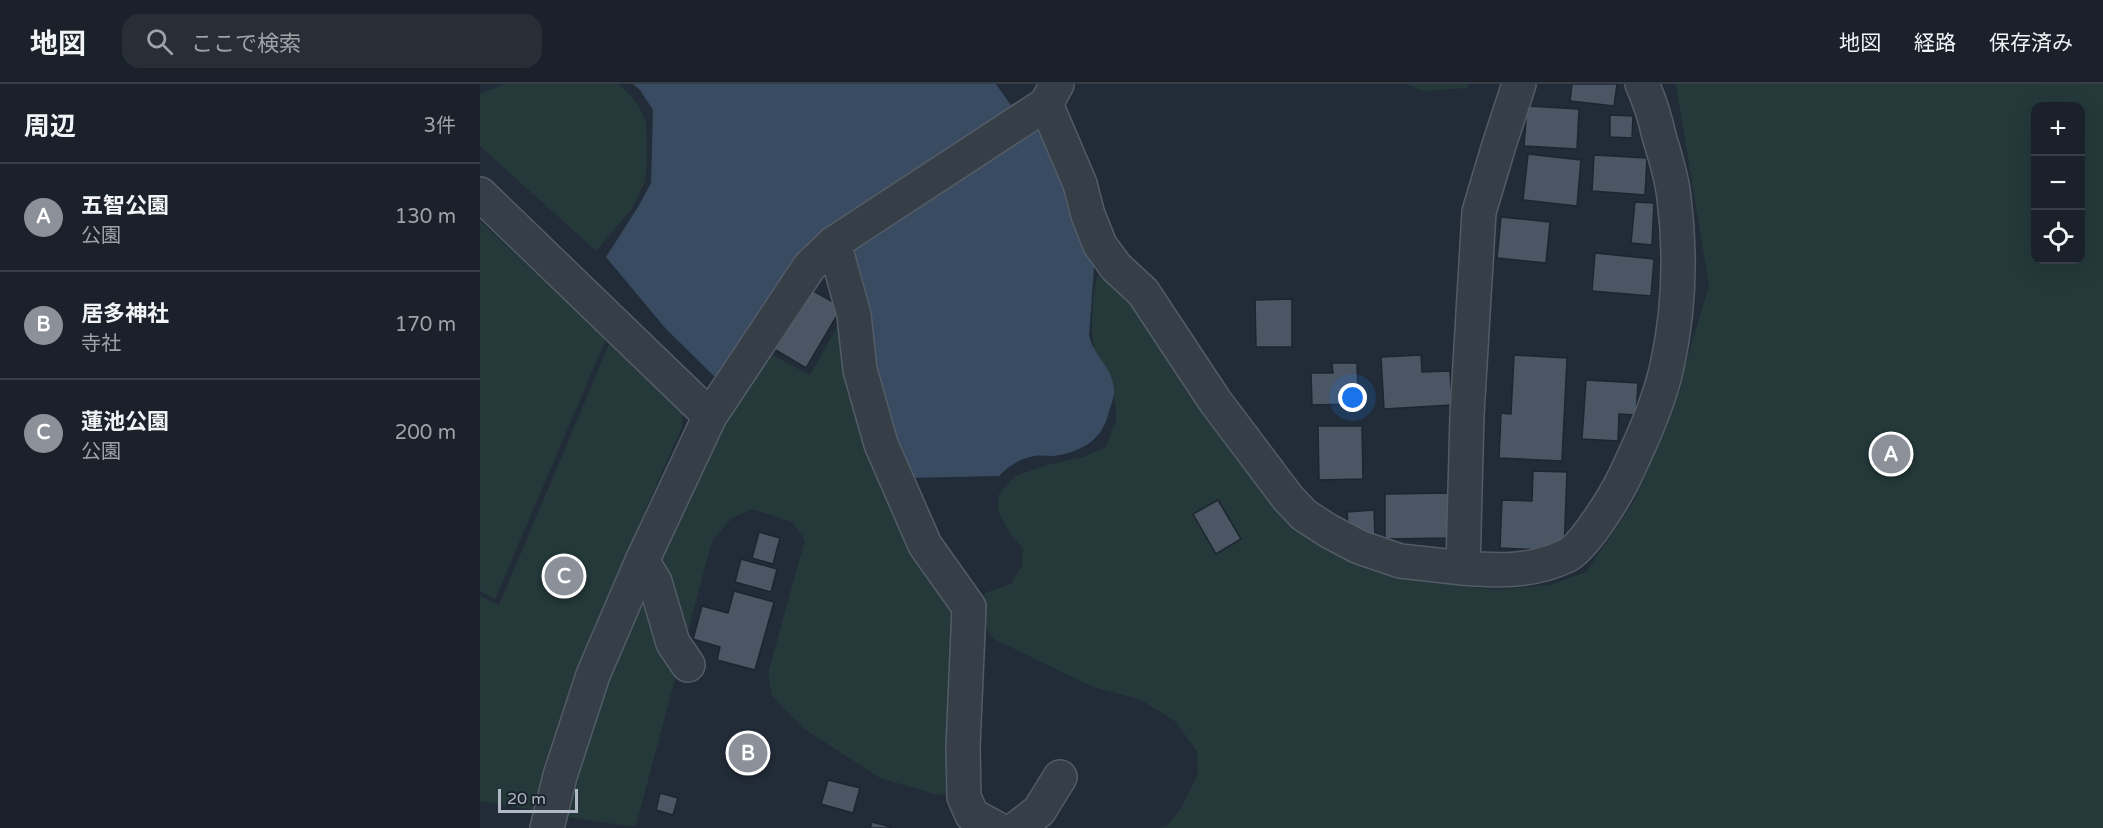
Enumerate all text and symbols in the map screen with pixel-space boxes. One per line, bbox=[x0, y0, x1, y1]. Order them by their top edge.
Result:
search box bbox=[122, 14, 542, 68]
icon: search bbox=[143, 25, 176, 58]
text: 地図 bbox=[30, 27, 86, 61]
text: ここで検索 bbox=[191, 31, 301, 57]
text: 地図 bbox=[1839, 31, 1881, 56]
text: 経路 bbox=[1914, 31, 1956, 56]
text: 保存済み bbox=[1989, 31, 2073, 56]
map controls bbox=[2031, 102, 2085, 264]
button: + bbox=[2031, 102, 2085, 156]
text: 周辺 bbox=[24, 111, 76, 142]
text: 3件 bbox=[423, 114, 456, 138]
button: − bbox=[2031, 156, 2085, 210]
text: 五智公園 bbox=[81, 193, 169, 219]
text: A bbox=[36, 205, 51, 229]
text: 130 m bbox=[395, 205, 456, 229]
button: locate bbox=[2031, 210, 2085, 264]
text: 公園 bbox=[81, 224, 121, 248]
text: 居多神社 bbox=[81, 301, 169, 327]
text: B bbox=[37, 313, 50, 337]
text: 170 m bbox=[395, 313, 456, 337]
text: 寺社 bbox=[81, 332, 121, 356]
your location bbox=[1338, 383, 1367, 412]
text: 蓮池公園 bbox=[81, 409, 169, 435]
text: C bbox=[37, 421, 50, 445]
text: 200 m bbox=[395, 421, 456, 445]
pin: A bbox=[1872, 432, 1910, 476]
text: 公園 bbox=[81, 440, 121, 464]
pin: C bbox=[544, 554, 584, 598]
pin: B bbox=[728, 730, 768, 776]
scale bar bbox=[498, 786, 578, 814]
text: 20 m bbox=[507, 789, 546, 809]

